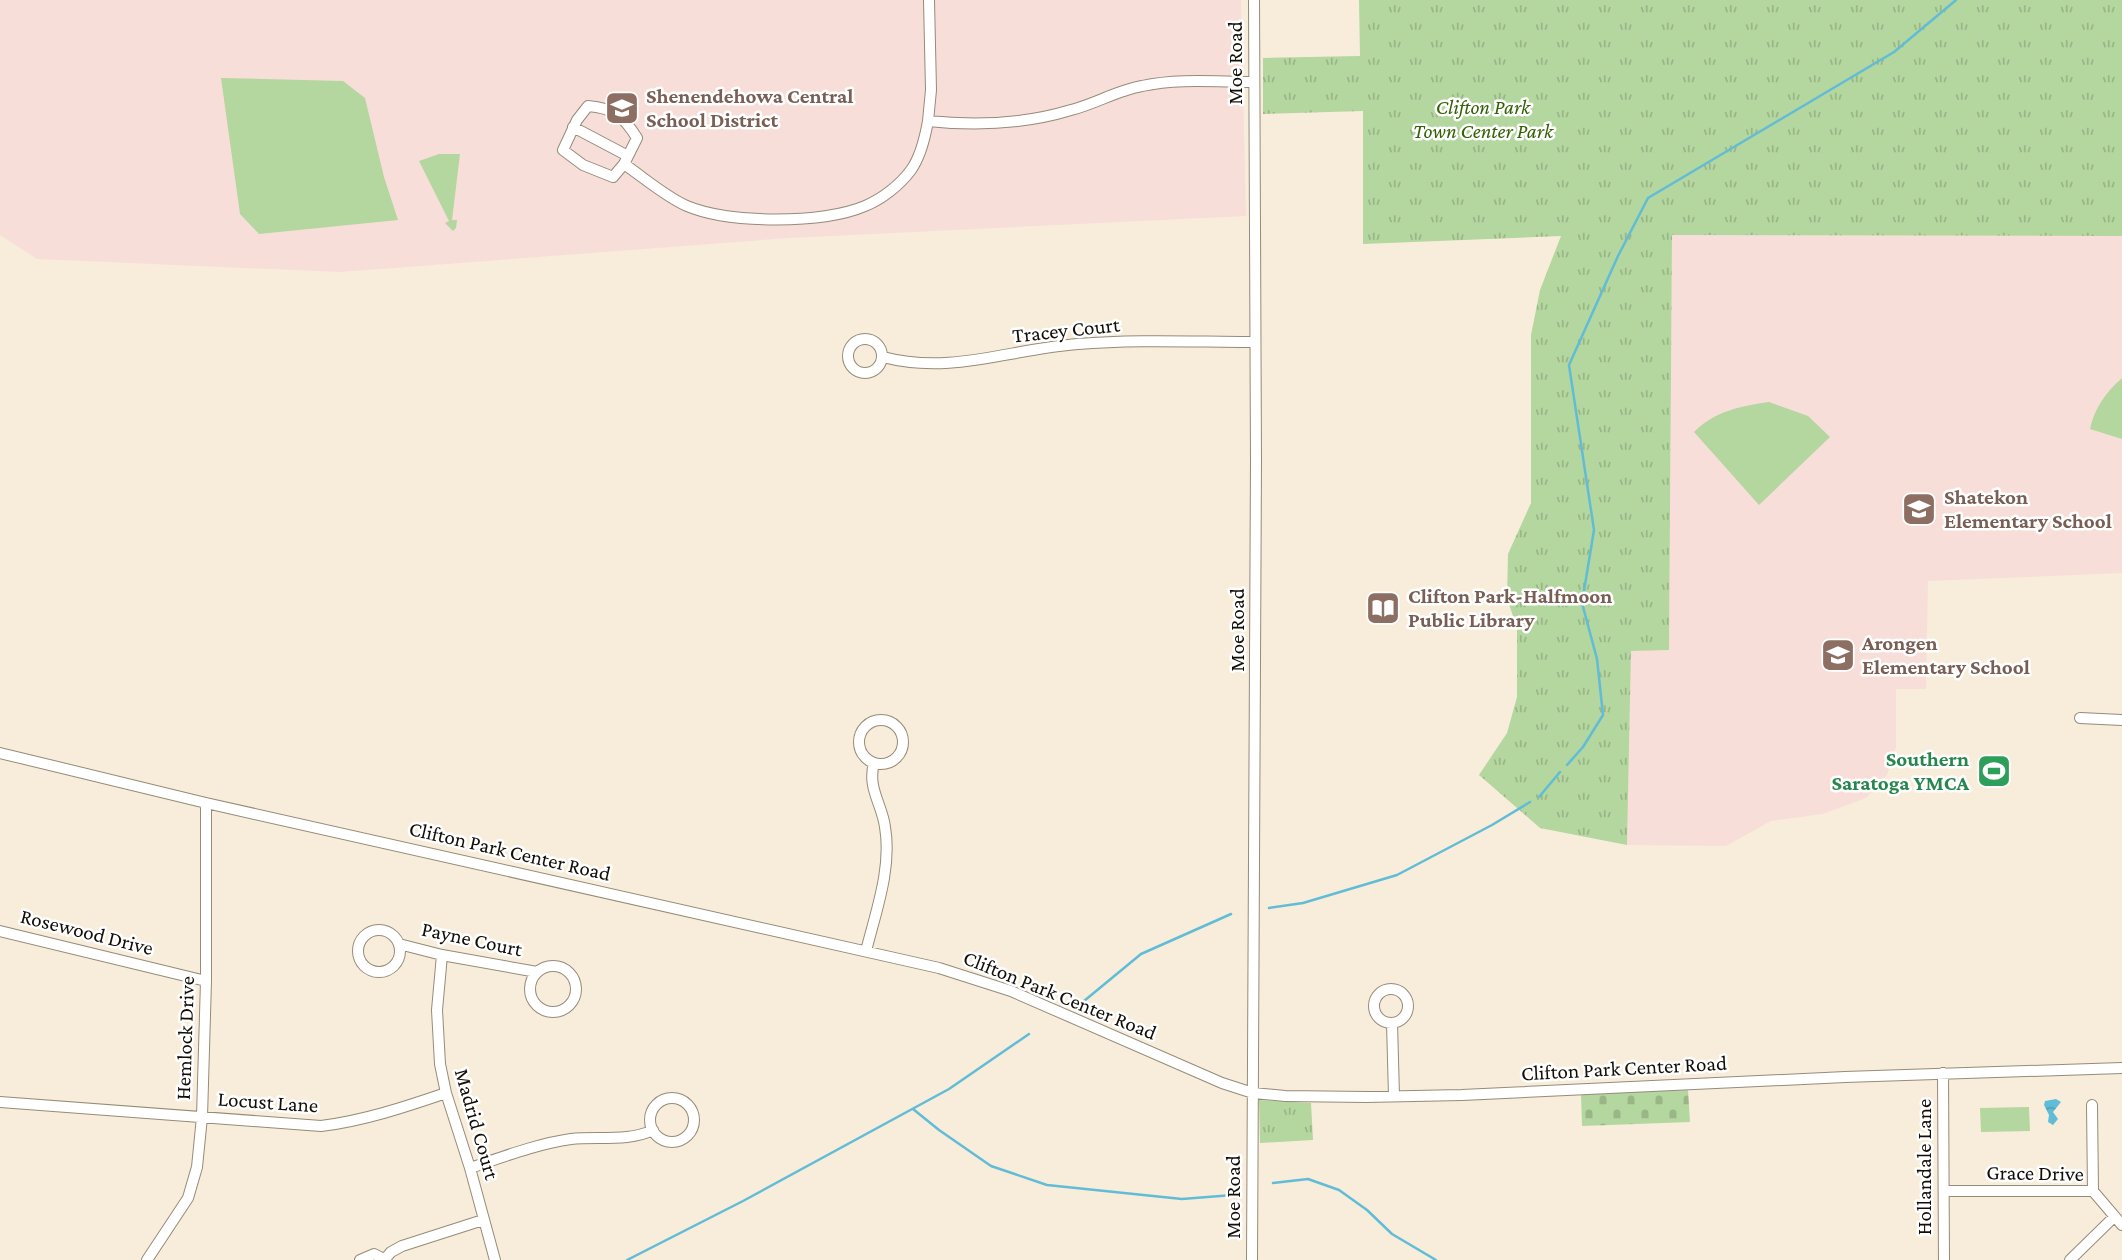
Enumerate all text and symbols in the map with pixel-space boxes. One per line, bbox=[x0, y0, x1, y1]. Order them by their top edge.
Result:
street label: Moe Road bbox=[1223, 21, 1247, 105]
place label: Shenendehowa Central School District bbox=[646, 84, 853, 132]
school or university icon: Shenendehowa Central School District bbox=[603, 89, 641, 127]
park label: Clifton Park Town Center Park bbox=[1413, 95, 1554, 143]
street label: Tracey Court bbox=[1011, 312, 1122, 348]
place label: Shatekon Elementary School bbox=[1944, 485, 2112, 533]
school or university icon: Shatekon Elementary School bbox=[1900, 490, 1938, 528]
place label: Clifton Park-Halfmoon Public Library bbox=[1408, 584, 1612, 632]
street label: Moe Road bbox=[1225, 588, 1249, 672]
library icon: Clifton Park-Halfmoon Public Library bbox=[1364, 589, 1402, 627]
place label: Arongen Elementary School bbox=[1861, 631, 2030, 679]
school or university icon: Arongen Elementary School bbox=[1819, 636, 1857, 674]
place label: Southern Saratoga YMCA bbox=[1832, 747, 1969, 795]
sports icon: Southern Saratoga YMCA bbox=[1975, 752, 2013, 790]
street label: Clifton Park Center Road bbox=[407, 816, 613, 886]
street label: Rosewood Drive bbox=[18, 904, 156, 960]
street label: Payne Court bbox=[419, 917, 526, 962]
street label: Clifton Park Center Road bbox=[960, 945, 1160, 1045]
street label: Hemlock Drive bbox=[171, 976, 199, 1100]
street label: Clifton Park Center Road bbox=[1520, 1051, 1728, 1085]
street label: Madrid Court bbox=[450, 1066, 505, 1183]
street label: Locust Lane bbox=[217, 1087, 319, 1117]
street label: Hollandale Lane bbox=[1912, 1099, 1936, 1235]
street label: Moe Road bbox=[1221, 1155, 1245, 1239]
street label: Grace Drive bbox=[1986, 1160, 2084, 1186]

